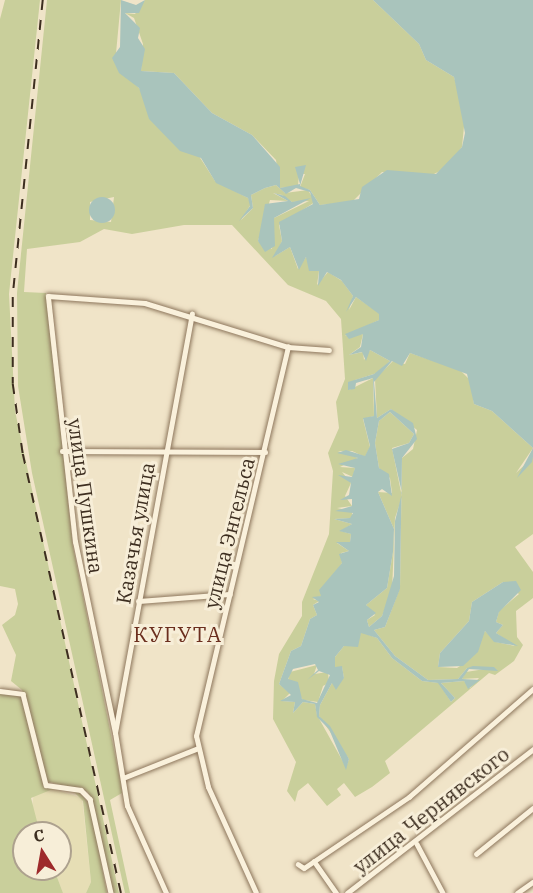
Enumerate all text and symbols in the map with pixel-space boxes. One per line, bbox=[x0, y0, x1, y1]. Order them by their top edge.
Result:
street label: улица Пушкина bbox=[63, 417, 109, 575]
street label: улица Энгельса bbox=[199, 455, 259, 611]
street label: Казачья улица bbox=[111, 460, 159, 606]
district label: КУГУТА bbox=[133, 621, 223, 647]
street label: улица Чернявского bbox=[348, 742, 514, 878]
north arrow bbox=[12, 821, 72, 881]
text: С bbox=[32, 824, 46, 846]

